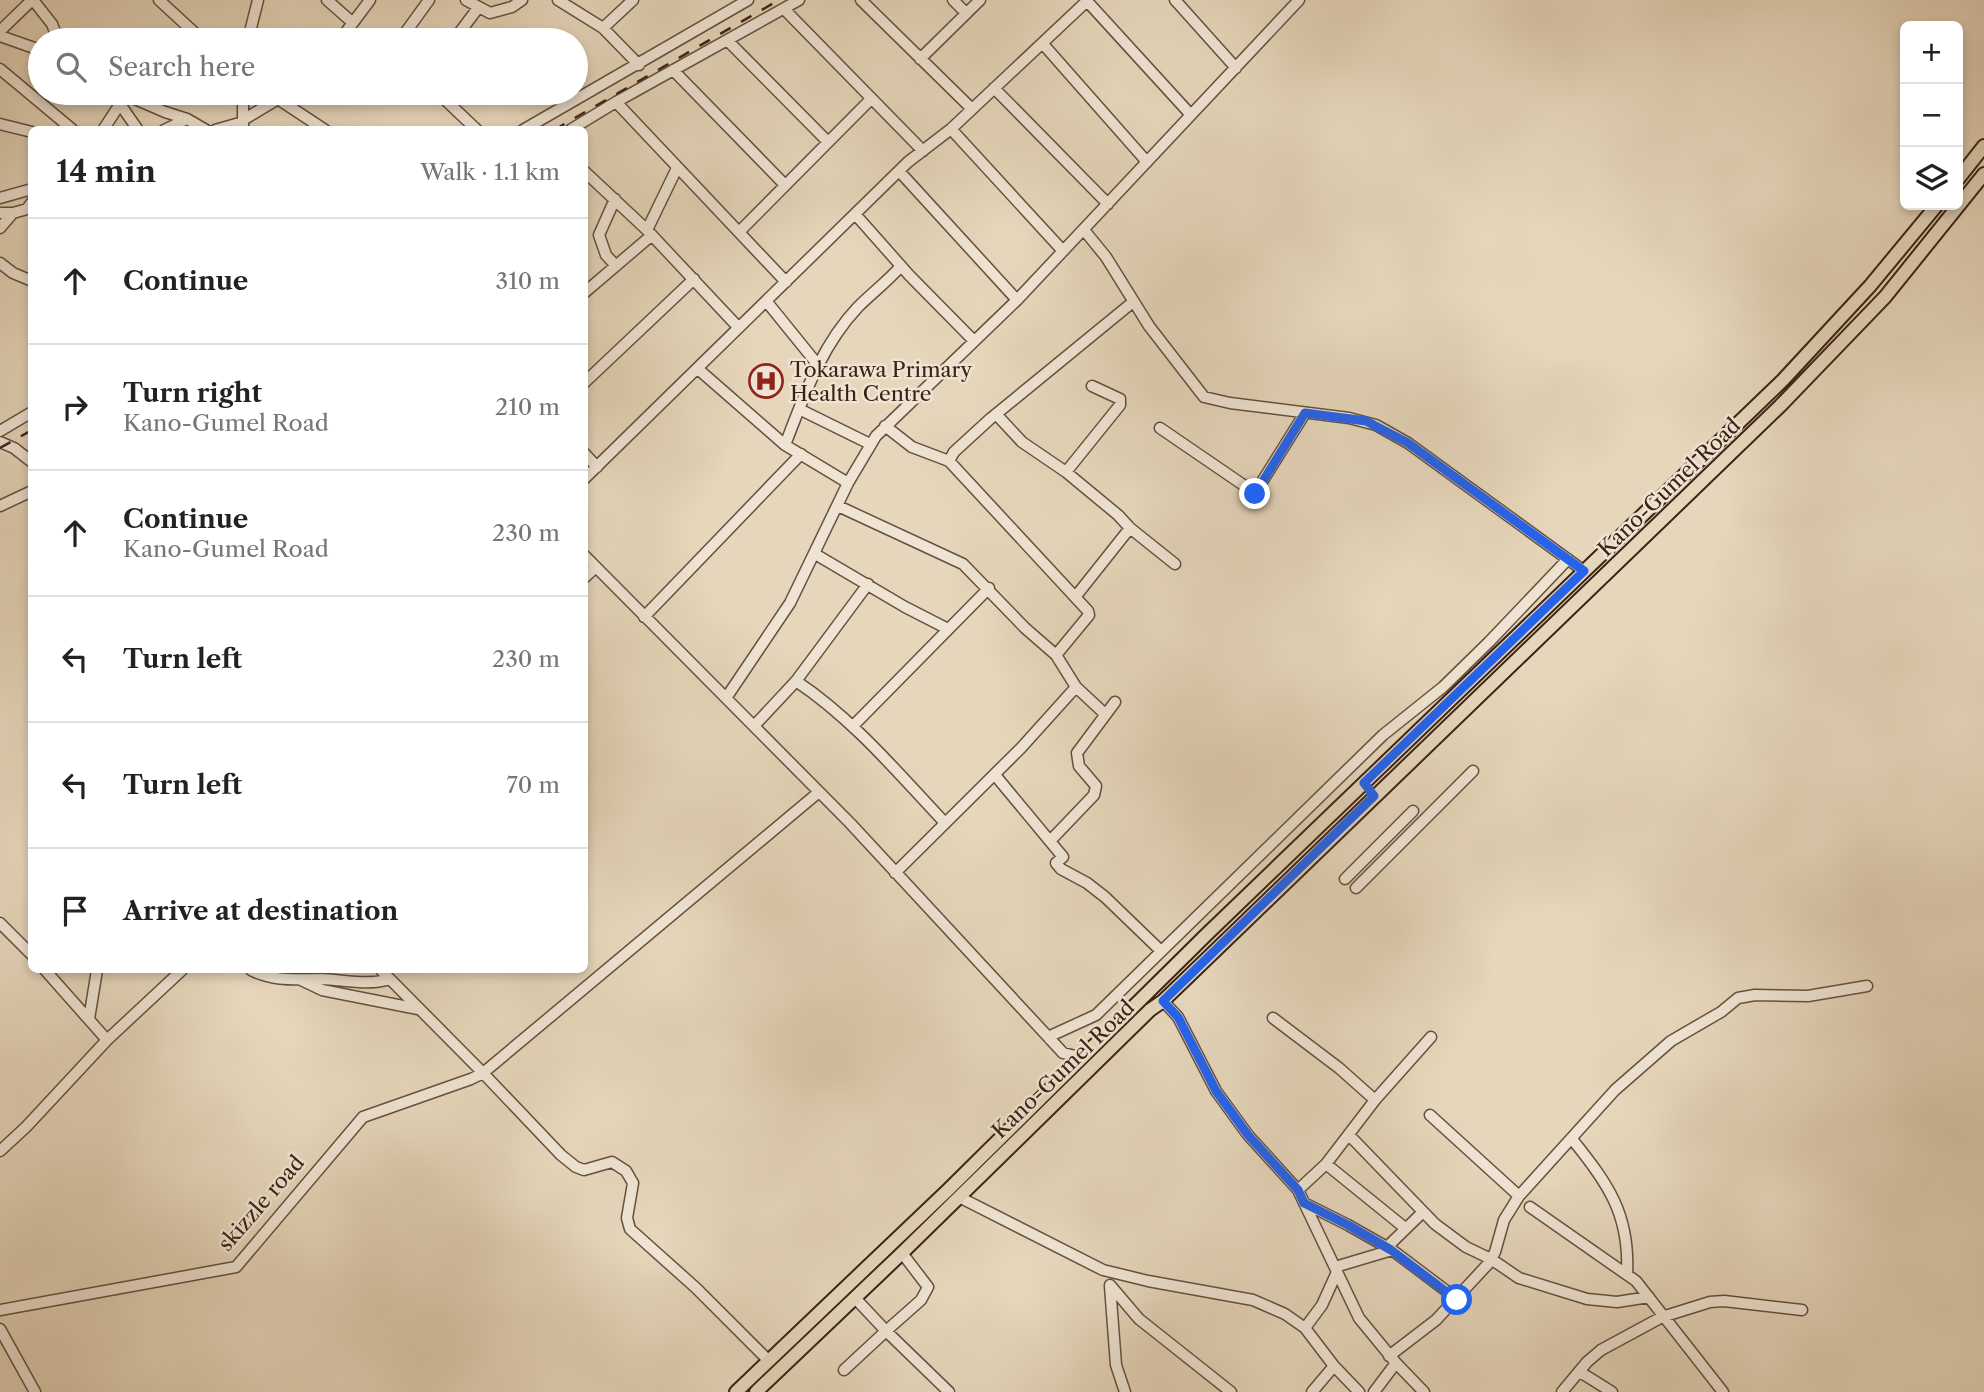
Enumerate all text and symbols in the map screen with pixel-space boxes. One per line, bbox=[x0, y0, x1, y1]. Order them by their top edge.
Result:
map controls bbox=[1900, 21, 1963, 210]
button: + bbox=[1900, 21, 1963, 84]
search box bbox=[28, 28, 588, 105]
icon: search bbox=[52, 48, 90, 86]
text: Search here bbox=[108, 51, 255, 83]
button: − bbox=[1900, 84, 1963, 147]
button: layers bbox=[1900, 147, 1963, 210]
text: 14 min bbox=[56, 153, 156, 190]
text: Walk · 1.1 km bbox=[420, 158, 560, 186]
icon: ahead bbox=[56, 262, 94, 300]
text: Continue bbox=[123, 265, 248, 297]
text: 310 m bbox=[496, 267, 560, 295]
place label: Tokarawa Primary Health Centre bbox=[790, 357, 972, 406]
hospital icon: Tokarawa Primary Health Centre bbox=[747, 362, 785, 400]
text: Turn right bbox=[123, 377, 262, 409]
icon: right bbox=[56, 388, 94, 426]
text: 210 m bbox=[495, 393, 560, 421]
text: Kano-Gumel Road bbox=[123, 409, 329, 437]
street label: Kano-Gumel Road bbox=[1593, 413, 1745, 561]
route end bbox=[1239, 478, 1270, 509]
text: Continue bbox=[123, 503, 248, 535]
icon: ahead bbox=[56, 514, 94, 552]
text: 230 m bbox=[492, 519, 560, 547]
text: Kano-Gumel Road bbox=[123, 535, 329, 563]
icon: left bbox=[56, 640, 94, 678]
text: Turn left bbox=[123, 643, 242, 675]
text: 230 m bbox=[492, 645, 560, 673]
icon: left bbox=[56, 766, 94, 804]
text: Turn left bbox=[123, 769, 242, 801]
text: 70 m bbox=[507, 771, 560, 799]
icon: arrive bbox=[56, 892, 94, 930]
text: Arrive at destination bbox=[123, 895, 398, 927]
street label: Kano-Gumel Road bbox=[987, 995, 1139, 1143]
street label: skizzle road bbox=[213, 1150, 309, 1256]
route start bbox=[1441, 1284, 1472, 1315]

